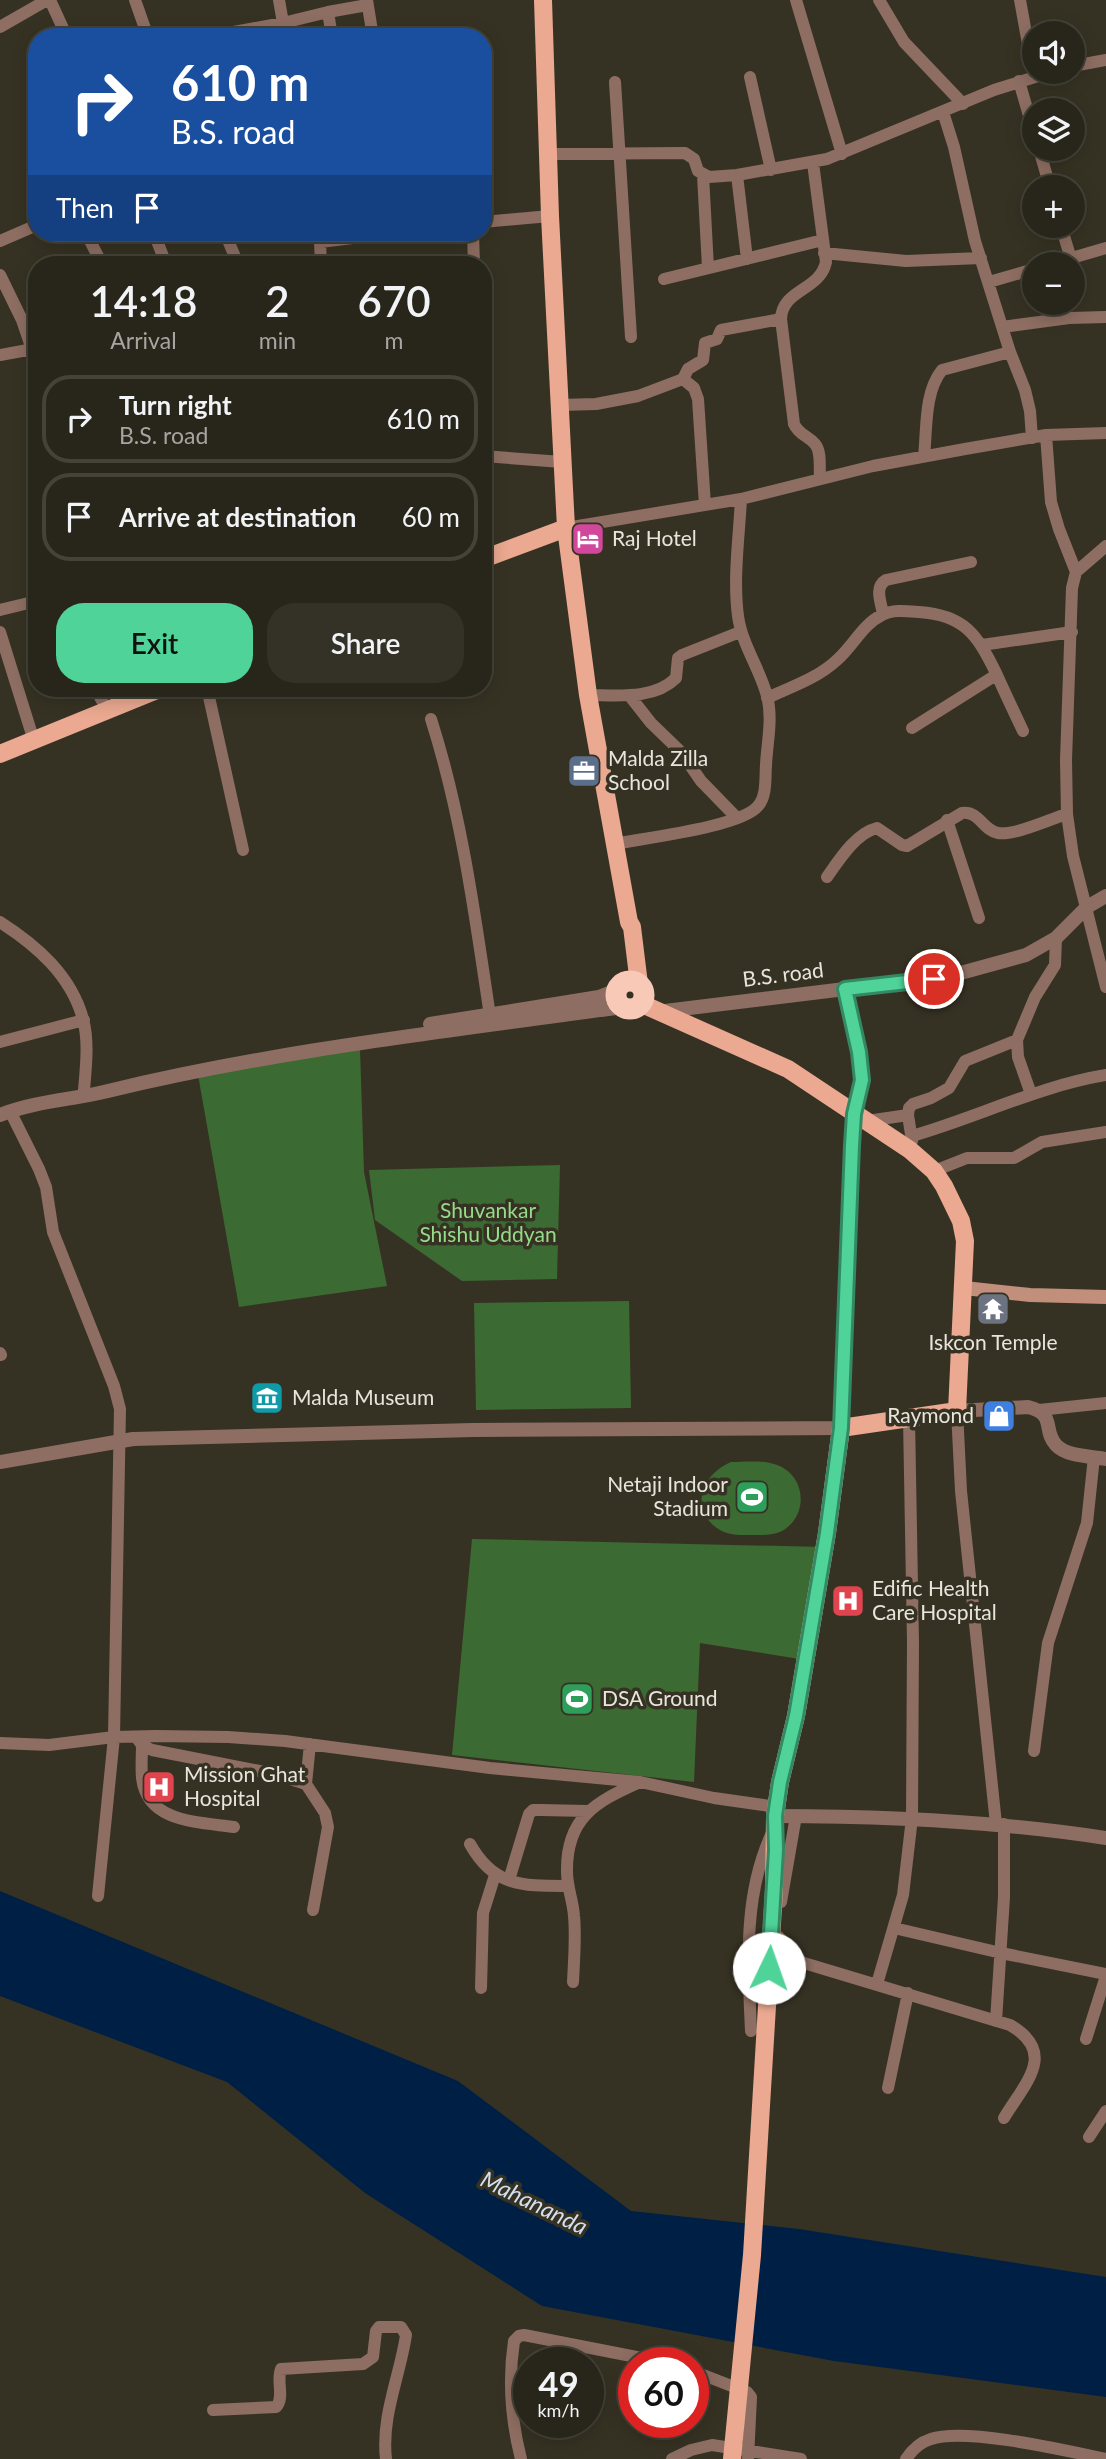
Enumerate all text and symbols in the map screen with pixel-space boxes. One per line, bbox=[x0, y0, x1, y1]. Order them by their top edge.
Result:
map controls bbox=[1022, 21, 1085, 315]
button: sound bbox=[1022, 21, 1085, 84]
text: 610 m bbox=[171, 53, 309, 111]
icon: right bbox=[56, 56, 147, 147]
button: layers bbox=[1022, 98, 1085, 161]
text: B.S. road bbox=[171, 112, 295, 151]
button: + bbox=[1022, 175, 1085, 238]
icon: arrive bbox=[128, 189, 166, 227]
text: Then bbox=[56, 192, 114, 224]
button: − bbox=[1022, 252, 1085, 315]
text: 14:18 bbox=[89, 276, 197, 326]
text: 2 bbox=[265, 276, 290, 326]
text: 670 bbox=[358, 276, 431, 326]
text: Arrival bbox=[110, 326, 177, 354]
text: min bbox=[259, 326, 296, 354]
text: m bbox=[385, 326, 404, 354]
text: Turn right bbox=[119, 389, 232, 421]
icon: right bbox=[60, 400, 98, 438]
text: 610 m bbox=[387, 403, 460, 435]
text: B.S. road bbox=[119, 421, 208, 449]
icon: arrive bbox=[60, 498, 98, 536]
text: Arrive at destination bbox=[119, 501, 356, 533]
text: 60 m bbox=[402, 501, 460, 533]
hotel icon: Raj Hotel bbox=[569, 520, 607, 558]
place label: Raj Hotel bbox=[612, 525, 697, 550]
button: Exit bbox=[56, 603, 253, 683]
button: Share bbox=[267, 603, 464, 683]
place label: Malda Zilla School bbox=[608, 745, 708, 794]
office icon: Malda Zilla School bbox=[565, 752, 603, 790]
pin bbox=[904, 949, 964, 1009]
street label: B.S. road bbox=[741, 956, 825, 991]
icon: arrive bbox=[915, 960, 953, 998]
park label: Shuvankar Shishu Uddyan bbox=[419, 1197, 557, 1246]
temple icon: Iskcon Temple bbox=[974, 1290, 1012, 1328]
place label: Iskcon Temple bbox=[929, 1329, 1057, 1354]
museum icon: Malda Museum bbox=[248, 1379, 286, 1417]
place label: Malda Museum bbox=[292, 1384, 434, 1409]
shop icon: Raymond bbox=[980, 1397, 1018, 1435]
place label: Raymond bbox=[887, 1402, 974, 1427]
place label: Netaji Indoor Stadium bbox=[607, 1471, 728, 1520]
sports icon: Netaji Indoor Stadium bbox=[733, 1478, 771, 1516]
place label: Edific Health Care Hospital bbox=[872, 1575, 997, 1624]
hospital icon: Edific Health Care Hospital bbox=[829, 1582, 867, 1620]
sports icon: DSA Ground bbox=[558, 1680, 596, 1718]
place label: DSA Ground bbox=[602, 1685, 717, 1710]
place label: Mission Ghat Hospital bbox=[184, 1761, 306, 1810]
hospital icon: Mission Ghat Hospital bbox=[140, 1768, 178, 1806]
position arrow bbox=[732, 1931, 806, 2005]
water label: Mahananda bbox=[477, 2164, 592, 2240]
speed limit sign: 60 bbox=[618, 2347, 709, 2438]
text: 49 bbox=[538, 2362, 579, 2404]
text: km/h bbox=[537, 2399, 580, 2421]

